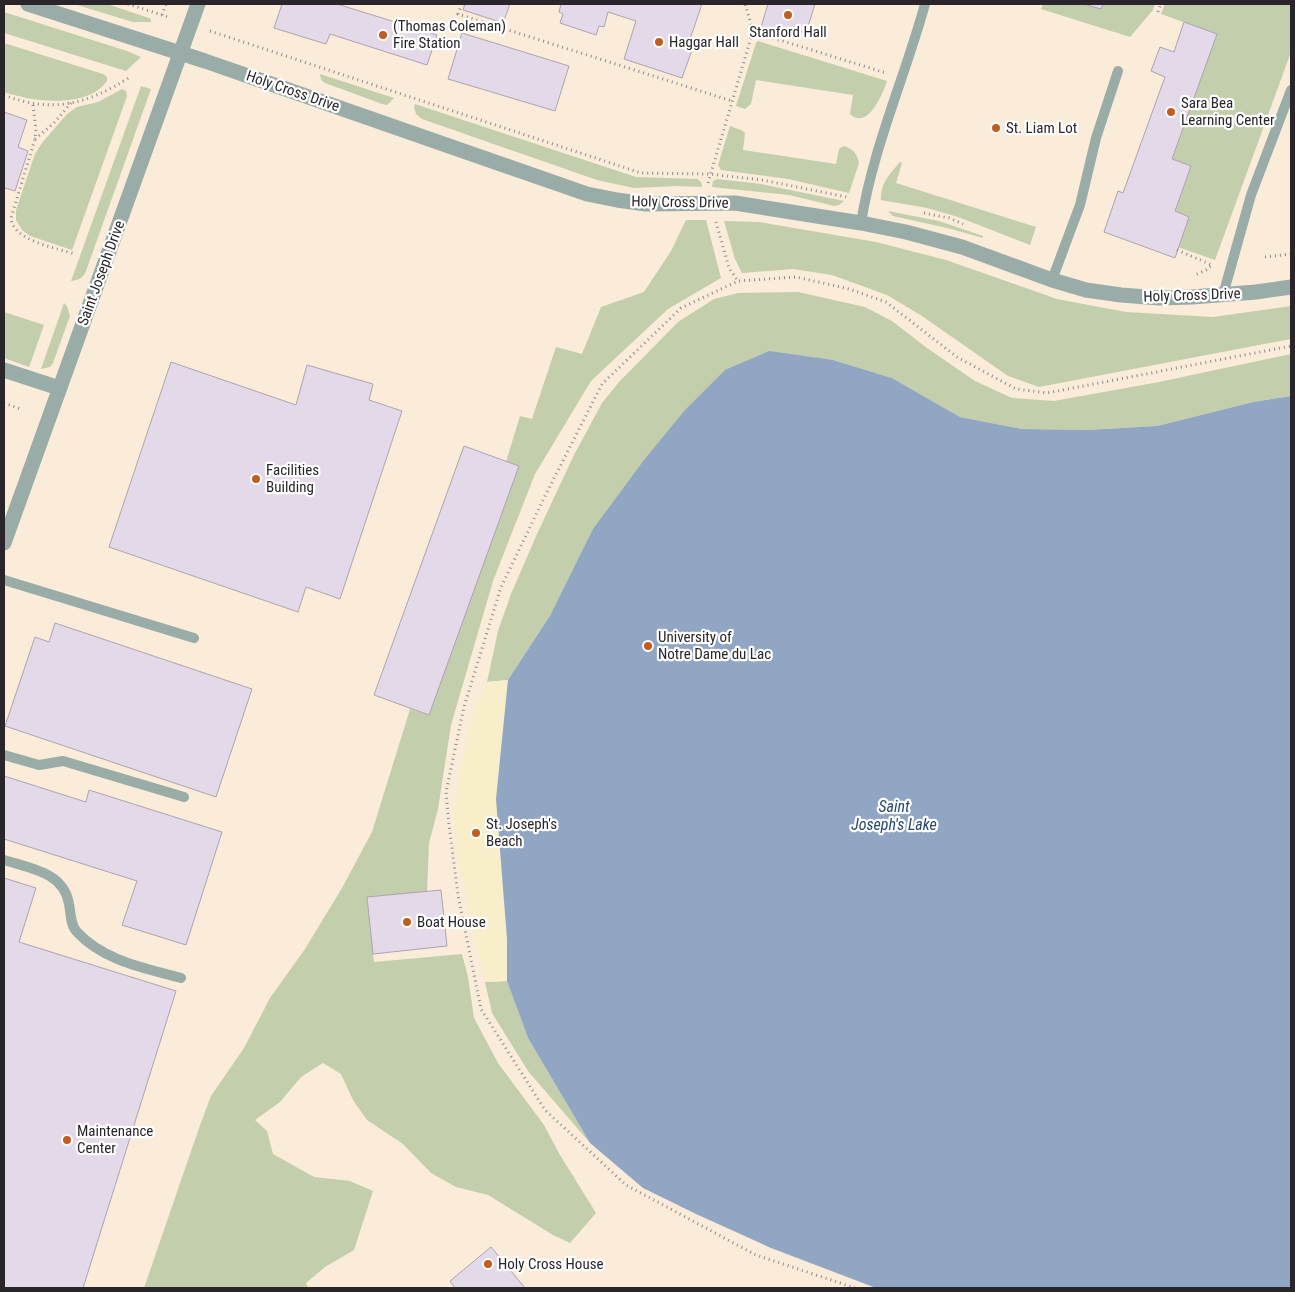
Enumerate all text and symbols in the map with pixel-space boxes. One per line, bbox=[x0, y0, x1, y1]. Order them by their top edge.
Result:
marker: Stanford Hall bbox=[782, 9, 794, 21]
place label: (Thomas Coleman) Fire Station bbox=[393, 17, 506, 52]
place label: Stanford Hall bbox=[749, 23, 827, 41]
marker: (Thomas Coleman) Fire Station bbox=[377, 29, 389, 41]
place label: Haggar Hall bbox=[669, 33, 739, 51]
marker: Haggar Hall bbox=[653, 36, 665, 48]
street label: Holy Cross Drive bbox=[244, 67, 342, 115]
place label: Sara Bea Learning Center bbox=[1181, 94, 1275, 129]
marker: Sara Bea Learning Center bbox=[1165, 106, 1177, 118]
place label: St. Liam Lot bbox=[1006, 119, 1077, 137]
marker: St. Liam Lot bbox=[990, 122, 1002, 134]
street label: Holy Cross Drive bbox=[631, 192, 729, 212]
street label: Saint Joseph Drive bbox=[74, 218, 128, 328]
street label: Holy Cross Drive bbox=[1143, 284, 1241, 306]
place label: Facilities Building bbox=[266, 461, 319, 496]
marker: Facilities Building bbox=[250, 473, 262, 485]
place label: University of Notre Dame du Lac bbox=[658, 628, 771, 663]
marker: University of Notre Dame du Lac bbox=[642, 640, 654, 652]
water label: Saint Joseph's Lake bbox=[851, 797, 937, 834]
place label: St. Joseph's Beach bbox=[486, 815, 557, 850]
marker: St. Joseph's Beach bbox=[470, 827, 482, 839]
place label: Boat House bbox=[417, 913, 486, 931]
marker: Boat House bbox=[401, 916, 413, 928]
place label: Maintenance Center bbox=[77, 1122, 153, 1157]
marker: Maintenance Center bbox=[61, 1134, 73, 1146]
place label: Holy Cross House bbox=[498, 1255, 604, 1273]
marker: Holy Cross House bbox=[482, 1258, 494, 1270]

